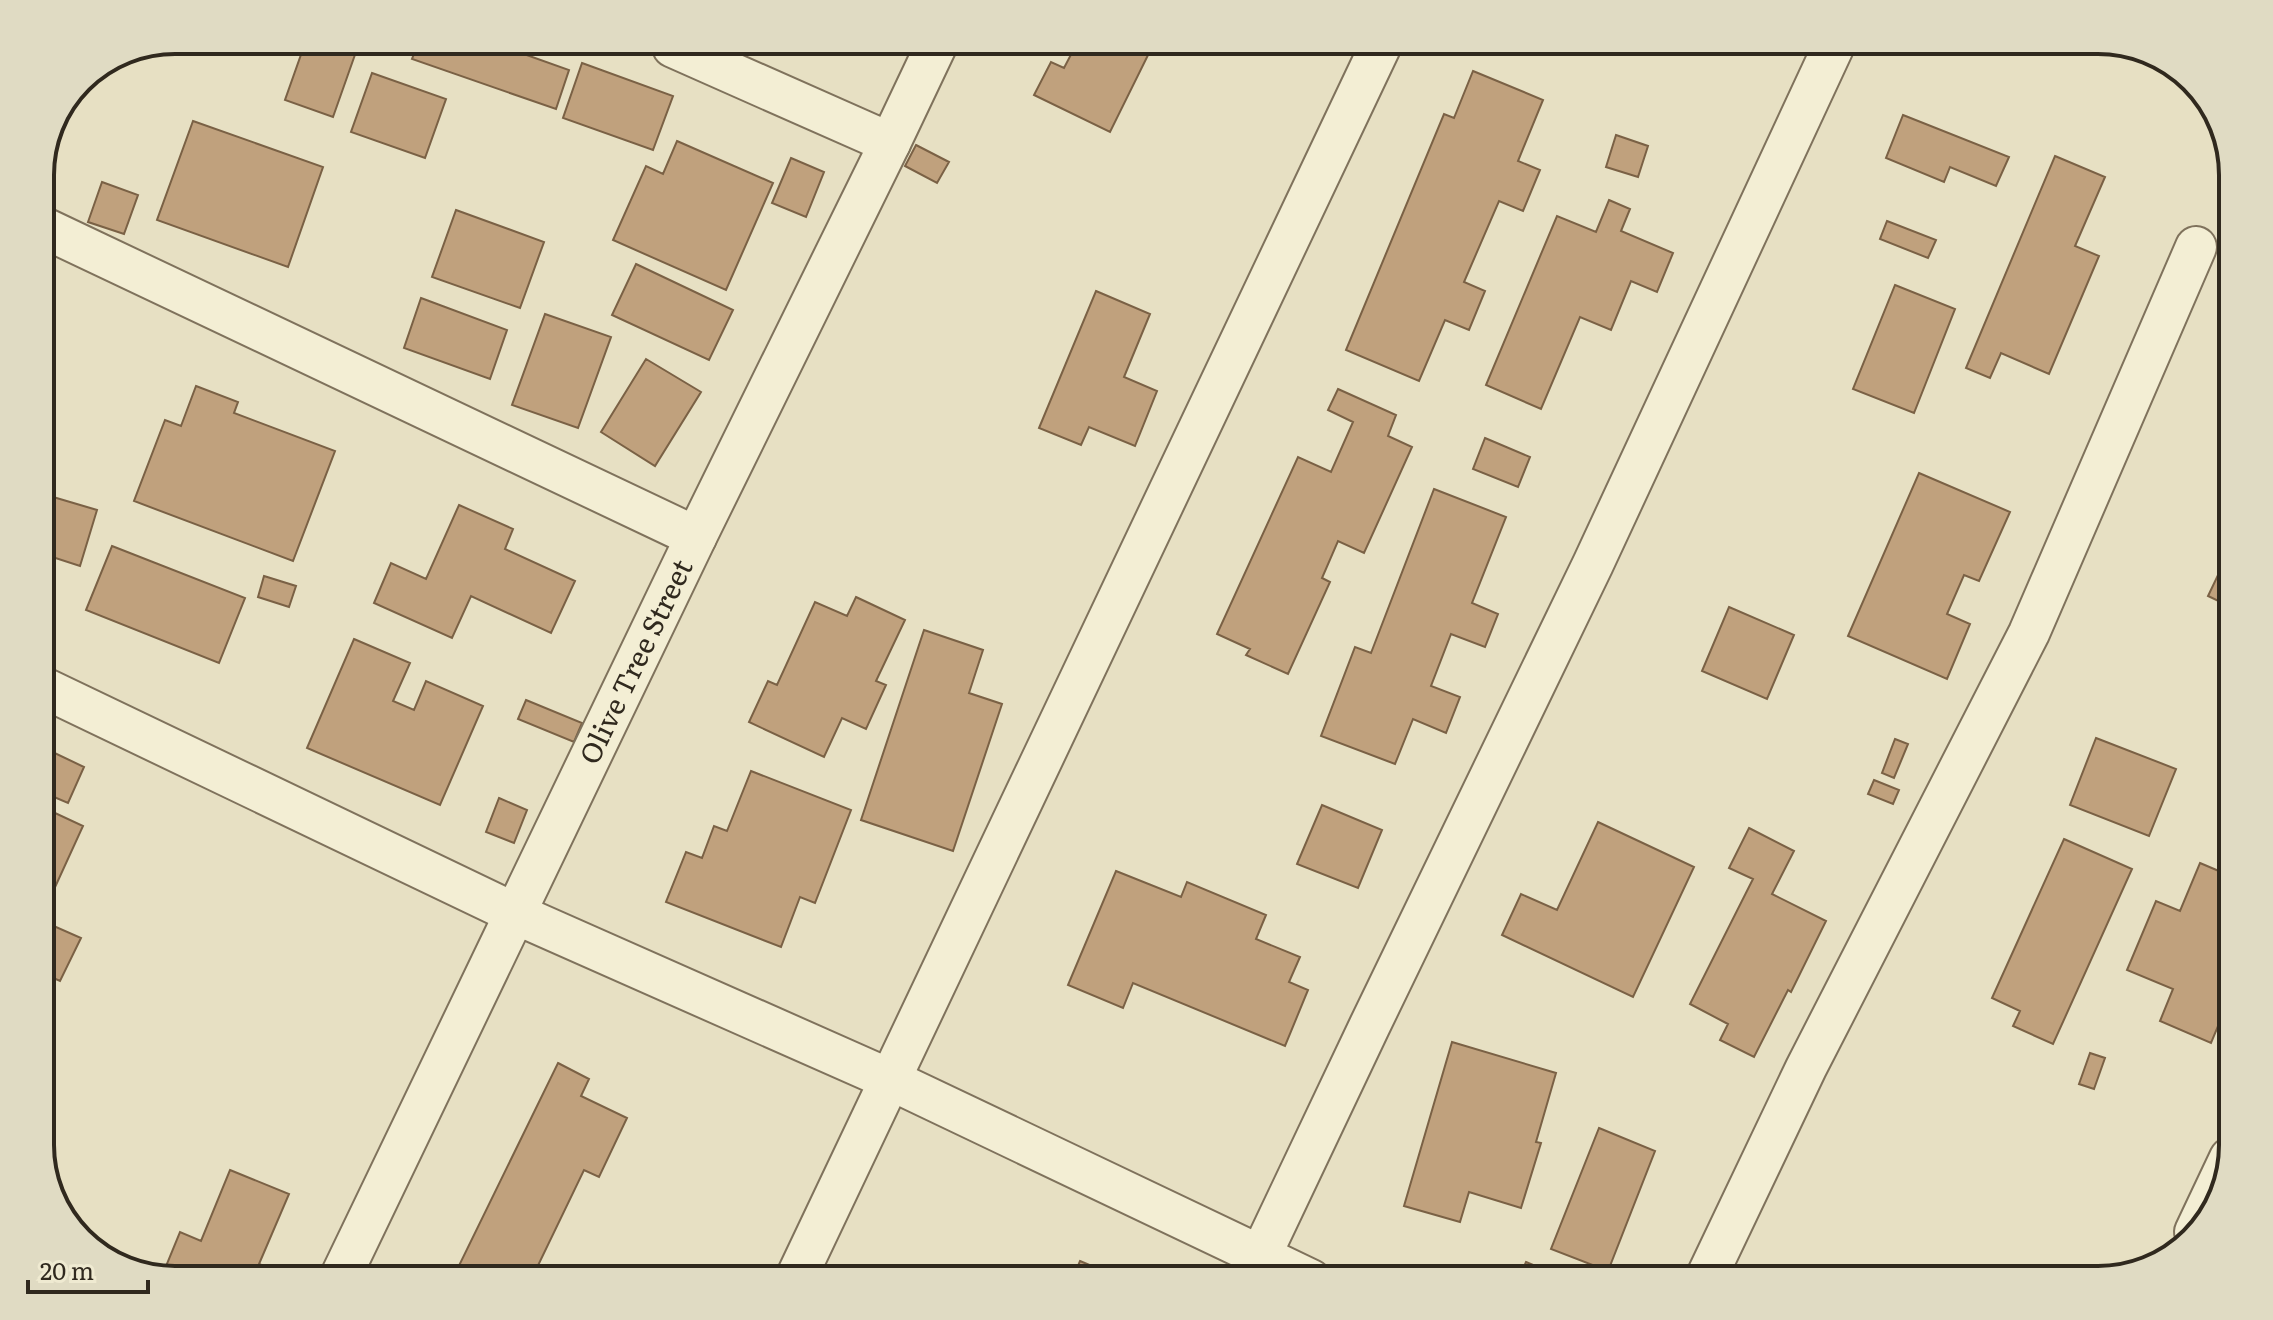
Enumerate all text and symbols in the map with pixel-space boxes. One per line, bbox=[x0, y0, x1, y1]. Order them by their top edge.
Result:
street label: Olive Tree Street bbox=[567, 551, 702, 770]
scale bar bbox=[28, 1244, 148, 1294]
text: 20 m bbox=[40, 1252, 94, 1287]

